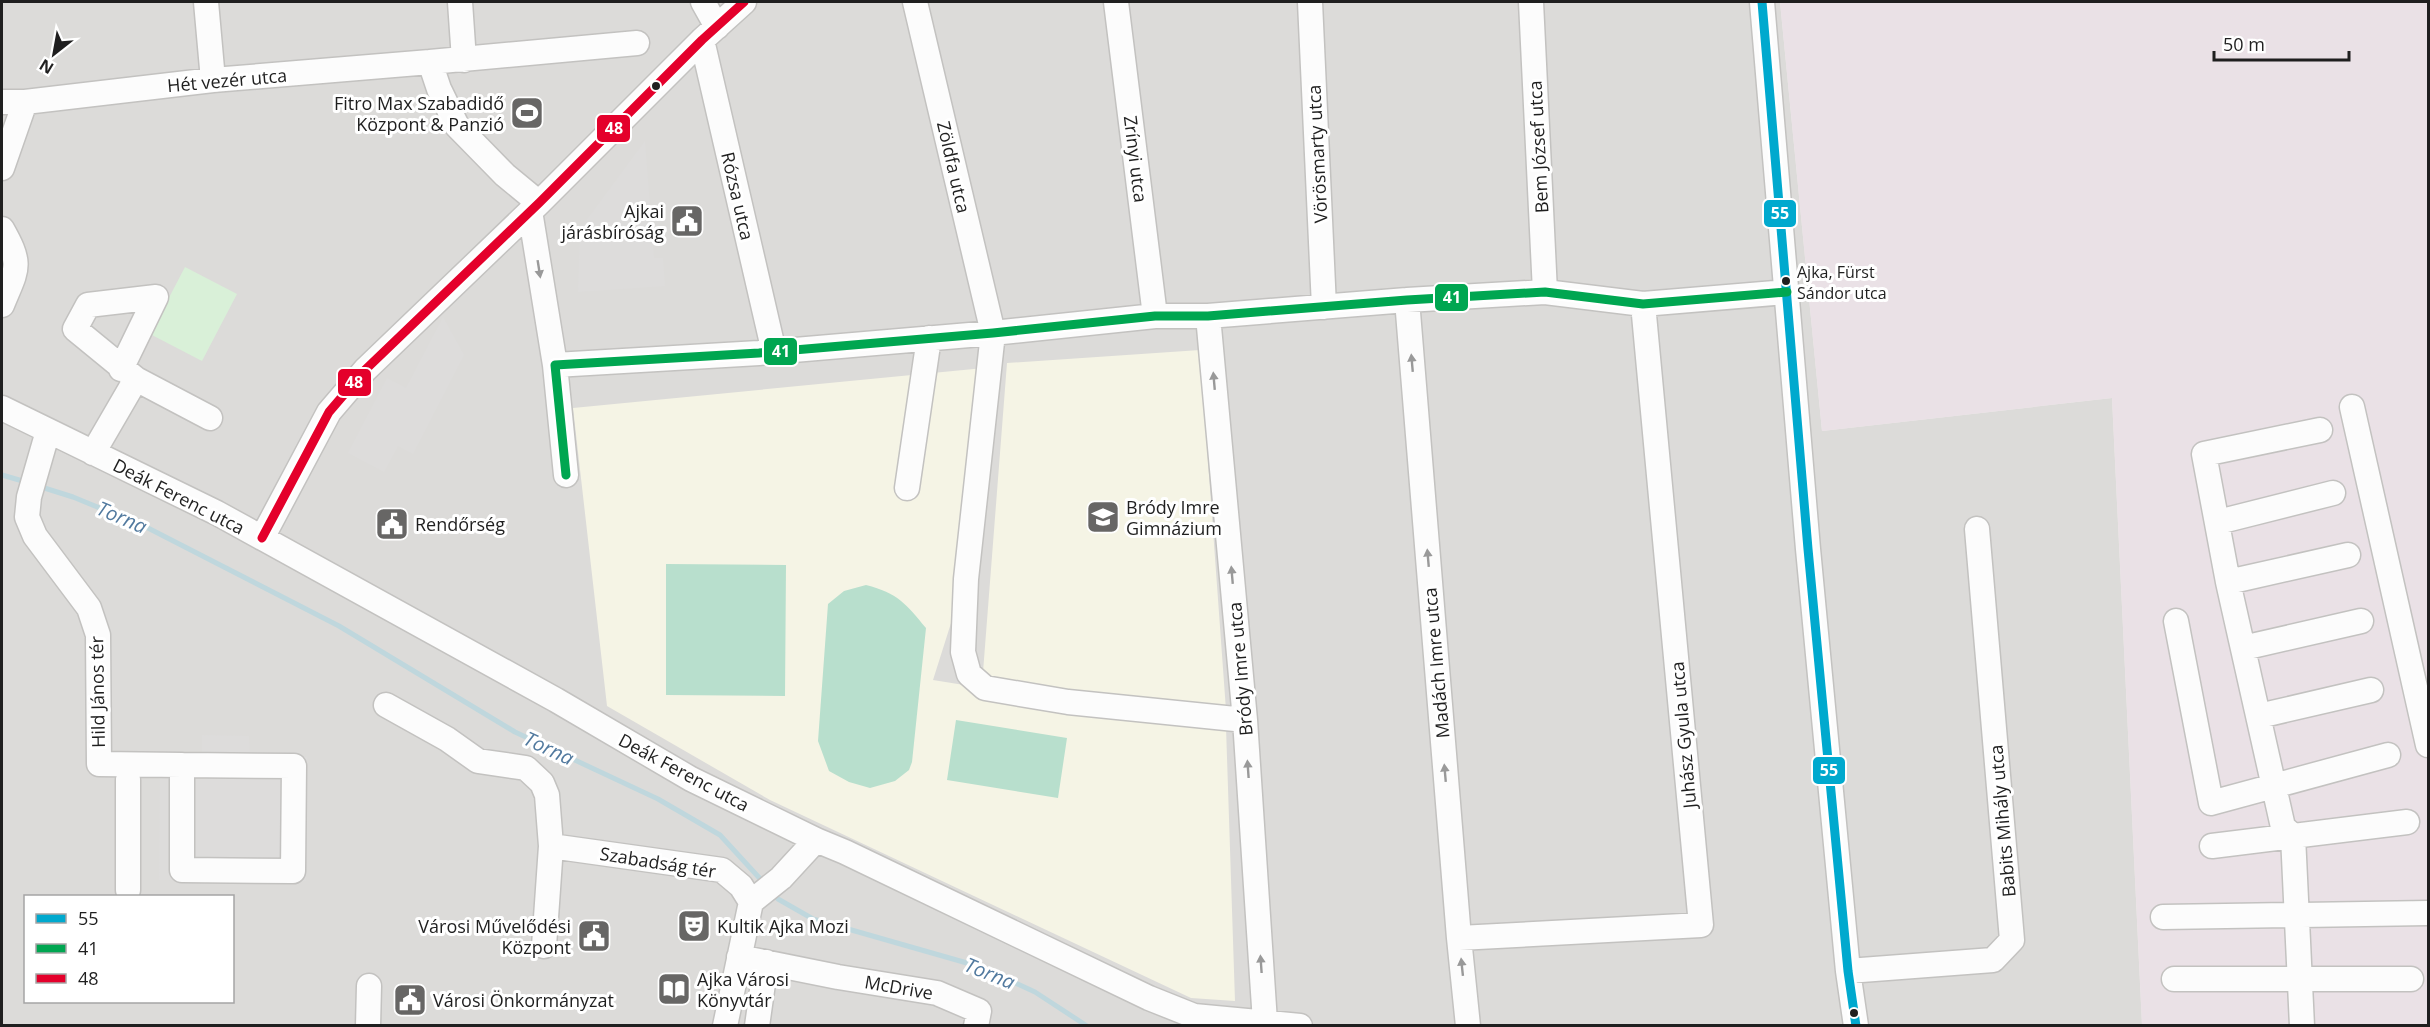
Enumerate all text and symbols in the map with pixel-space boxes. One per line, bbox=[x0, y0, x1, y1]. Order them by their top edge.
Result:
north arrow bbox=[24, 24, 84, 84]
scale bar bbox=[2214, 24, 2349, 62]
text: 50 m bbox=[2223, 32, 2265, 56]
text: N bbox=[35, 54, 58, 80]
street label: Hét vezér utca bbox=[166, 63, 288, 97]
unlabelled marker bbox=[650, 80, 662, 92]
street label: Bem József utca bbox=[1523, 80, 1553, 214]
street label: Vörösmarty utca bbox=[1301, 84, 1333, 224]
place label: Fitro Max Szabadidő Központ & Panzió bbox=[334, 91, 504, 136]
sports icon: Fitro Max Szabadidő Központ & Panzió bbox=[509, 95, 545, 131]
line badge: 48 bbox=[596, 114, 631, 143]
street label: Zrínyi utca bbox=[1119, 114, 1153, 204]
text: 48 bbox=[605, 117, 623, 139]
street label: Zöldfa utca bbox=[932, 119, 976, 215]
street label: Rózsa utca bbox=[716, 150, 760, 242]
place label: Ajkai járásbíróság bbox=[560, 199, 664, 244]
line badge: 55 bbox=[1763, 199, 1797, 228]
text: 55 bbox=[1771, 202, 1789, 224]
public building icon: Ajkai járásbíróság bbox=[669, 203, 705, 239]
one-way arrow bbox=[535, 260, 544, 279]
place label: Ajka, Fürst Sándor utca bbox=[1797, 261, 1887, 304]
marker: Ajka, Fürst Sándor utca bbox=[1780, 275, 1792, 287]
line badge: 41 bbox=[1434, 283, 1469, 312]
text: 41 bbox=[1443, 286, 1461, 308]
line badge: 41 bbox=[763, 337, 798, 366]
text: 41 bbox=[772, 340, 790, 362]
one-way arrow bbox=[1408, 354, 1417, 373]
line badge: 48 bbox=[337, 368, 372, 397]
text: 48 bbox=[345, 371, 363, 393]
one-way arrow bbox=[1209, 371, 1219, 390]
street label: Deák Ferenc utca bbox=[109, 452, 249, 540]
water label: Torna bbox=[93, 494, 151, 540]
place label: Bródy Imre Gimnázium bbox=[1126, 495, 1222, 540]
school or university icon: Bródy Imre Gimnázium bbox=[1085, 499, 1121, 535]
public building icon: Rendőrség bbox=[374, 506, 410, 542]
place label: Rendőrség bbox=[415, 512, 505, 536]
one-way arrow bbox=[1423, 548, 1433, 567]
one-way arrow bbox=[1227, 566, 1237, 585]
street label: Madách Imre utca bbox=[1417, 587, 1455, 739]
street label: Bródy Imre utca bbox=[1222, 601, 1258, 737]
street label: Hild János tér bbox=[84, 635, 110, 748]
street label: Juhász Gyula utca bbox=[1665, 661, 1702, 811]
water label: Torna bbox=[520, 725, 578, 771]
street label: Deák Ferenc utca bbox=[615, 727, 753, 817]
street label: Babits Mihály utca bbox=[1983, 744, 2021, 898]
line badge: 55 bbox=[1812, 756, 1846, 785]
text: 55 bbox=[1820, 759, 1838, 781]
one-way arrow bbox=[1244, 760, 1253, 779]
one-way arrow bbox=[1441, 763, 1450, 782]
street label: Szabadság tér bbox=[598, 841, 718, 883]
legend bbox=[24, 895, 234, 1003]
text: 55 bbox=[78, 906, 99, 930]
theatre icon: Kultik Ajka Mozi bbox=[676, 908, 712, 944]
place label: Városi Művelődési Központ bbox=[418, 914, 571, 959]
place label: Kultik Ajka Mozi bbox=[717, 914, 849, 938]
public building icon: Városi Művelődési Központ bbox=[576, 918, 612, 954]
text: 41 bbox=[78, 936, 99, 960]
water label: Torna bbox=[961, 951, 1019, 995]
one-way arrow bbox=[1257, 955, 1266, 974]
one-way arrow bbox=[1457, 958, 1467, 977]
text: 48 bbox=[78, 966, 99, 990]
place label: Ajka Városi Könyvtár bbox=[697, 967, 789, 1012]
street label: McDrive bbox=[863, 969, 935, 1005]
library icon: Ajka Városi Könyvtár bbox=[656, 971, 692, 1007]
public building icon: Városi Önkormányzat bbox=[392, 982, 428, 1018]
place label: Városi Önkormányzat bbox=[433, 988, 614, 1012]
unlabelled marker bbox=[1848, 1007, 1860, 1019]

